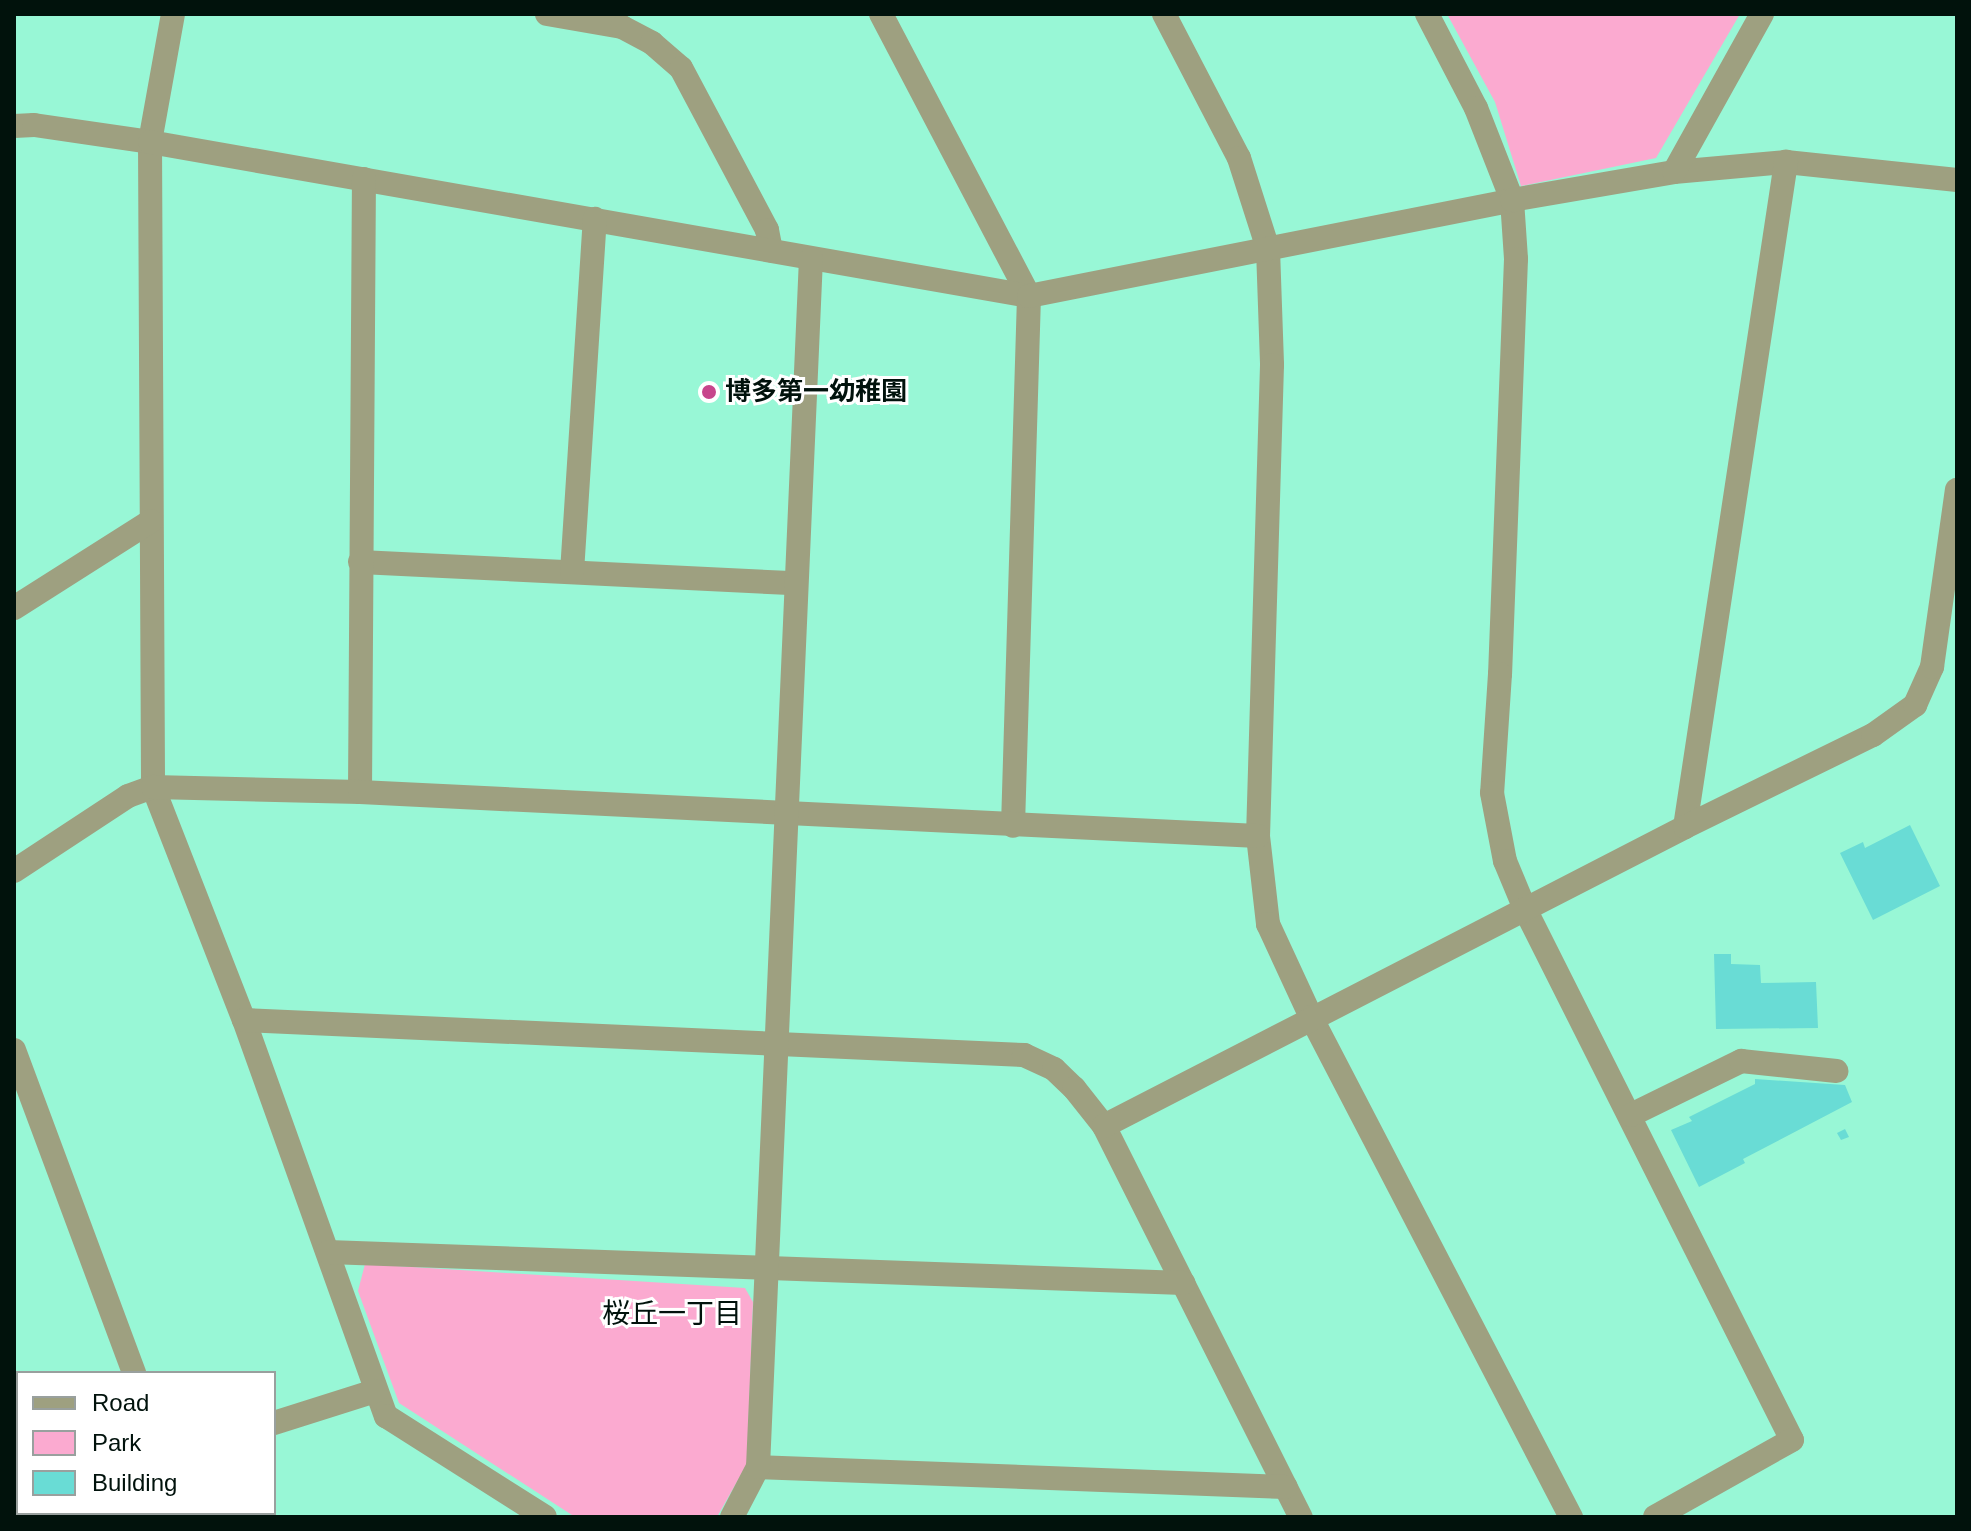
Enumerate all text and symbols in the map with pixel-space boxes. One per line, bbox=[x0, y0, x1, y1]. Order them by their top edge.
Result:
place label: 博多第一幼稚園 bbox=[725, 376, 907, 408]
marker: 博多第一幼稚園 bbox=[700, 383, 718, 401]
district label: 桜丘一丁目 bbox=[602, 1297, 742, 1331]
legend bbox=[16, 1371, 276, 1515]
text: Road bbox=[92, 1389, 149, 1416]
text: Park bbox=[92, 1429, 141, 1456]
text: Building bbox=[92, 1469, 177, 1496]

